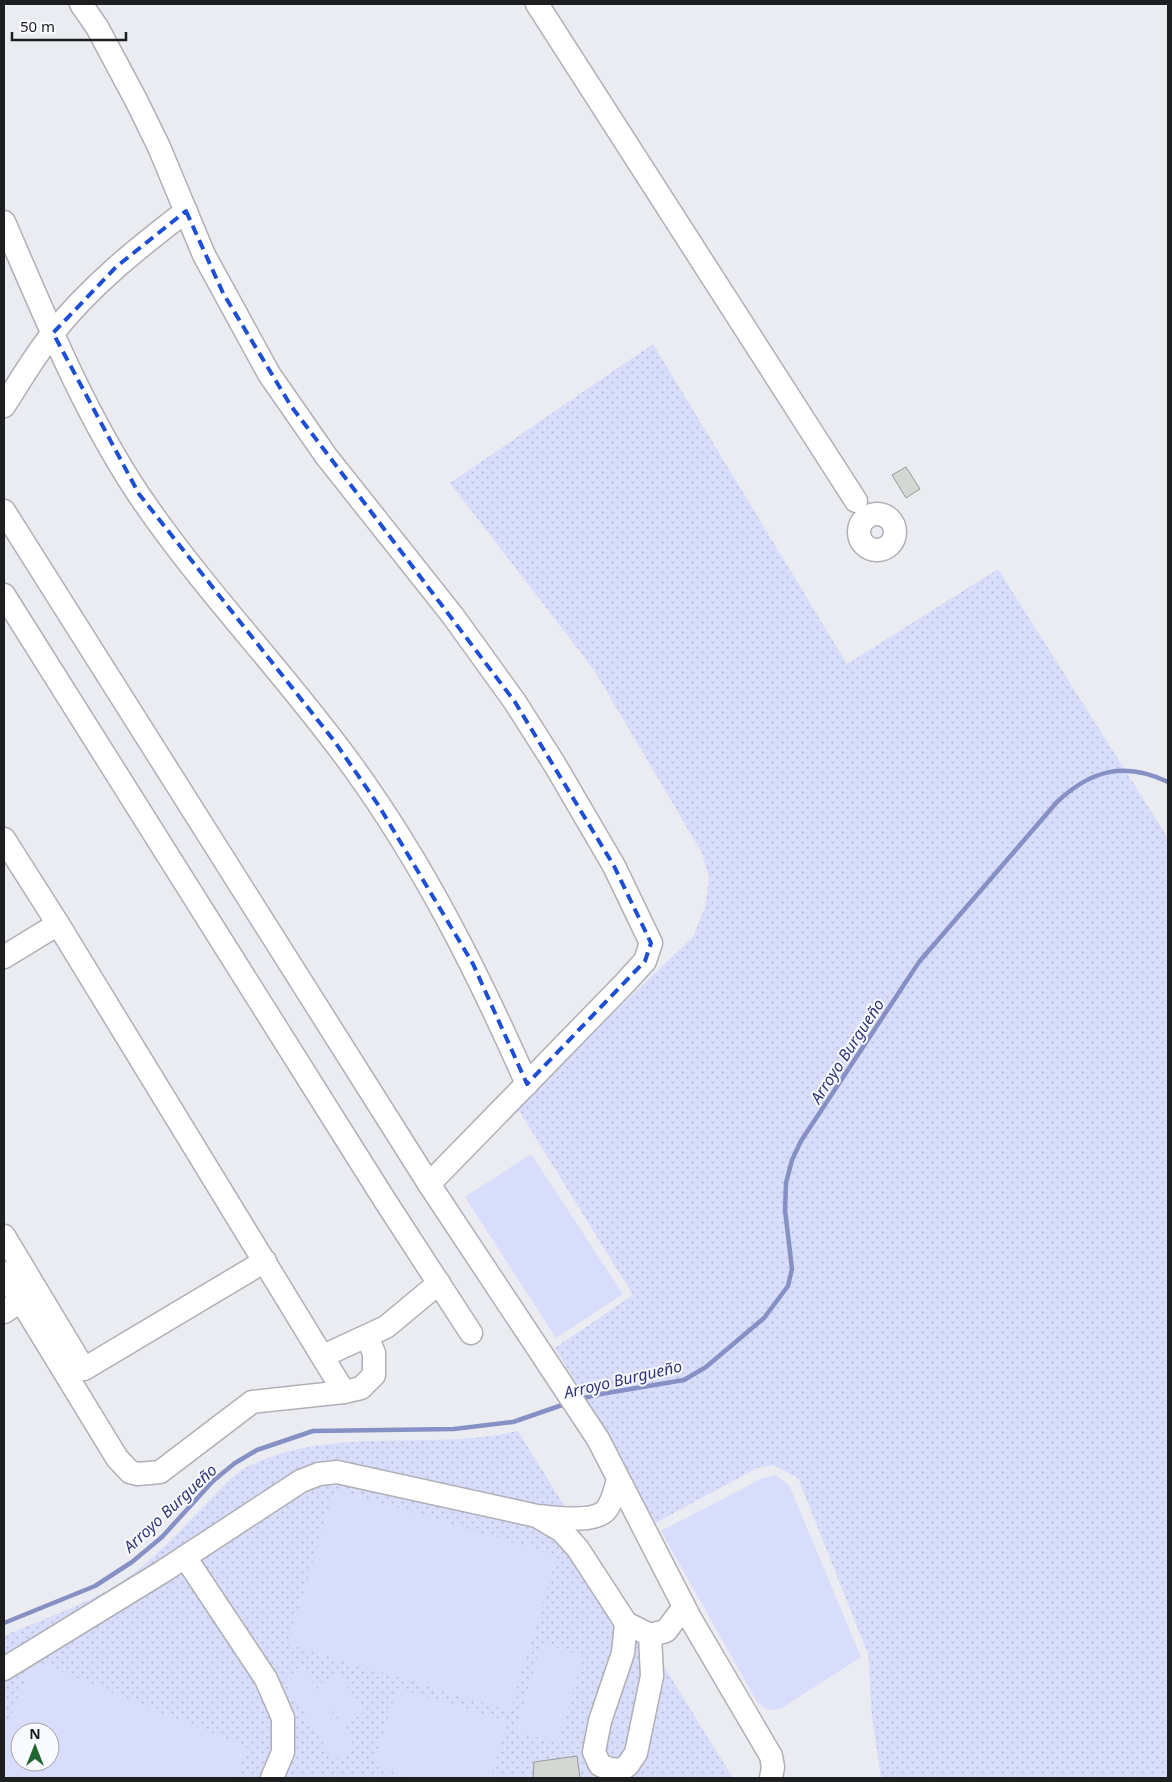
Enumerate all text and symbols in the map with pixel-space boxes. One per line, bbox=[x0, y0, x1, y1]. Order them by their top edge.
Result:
scale bar bbox=[12, 10, 126, 42]
text: 50 m bbox=[20, 16, 55, 36]
water label: Arroyo Burgueño bbox=[804, 994, 889, 1108]
water label: Arroyo Burgueño bbox=[561, 1355, 684, 1404]
water label: Arroyo Burgueño bbox=[118, 1459, 222, 1558]
north arrow bbox=[10, 1722, 60, 1772]
text: N bbox=[29, 1724, 41, 1743]

